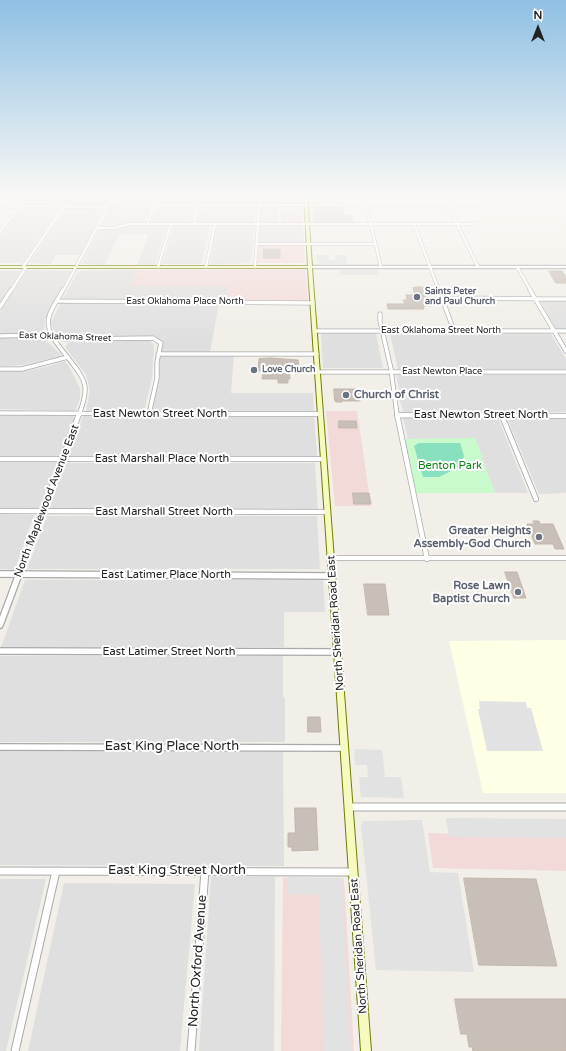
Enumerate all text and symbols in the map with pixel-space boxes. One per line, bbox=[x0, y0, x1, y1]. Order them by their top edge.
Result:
north arrow bbox=[518, 8, 558, 48]
text: N bbox=[534, 9, 542, 22]
place label: Saints Peter and Paul Church bbox=[425, 287, 495, 308]
marker: Saints Peter and Paul Church bbox=[412, 292, 422, 302]
street label: East Oklahoma Place North bbox=[126, 297, 244, 307]
street label: East Oklahoma Street North bbox=[381, 326, 501, 336]
street label: East Oklahoma Street bbox=[19, 330, 111, 344]
marker: Love Church bbox=[249, 365, 259, 375]
place label: Love Church bbox=[262, 365, 316, 375]
street label: East Newton Place bbox=[402, 367, 482, 377]
place label: Church of Christ bbox=[354, 388, 439, 402]
marker: Church of Christ bbox=[341, 390, 351, 400]
street label: East Newton Street North bbox=[93, 407, 227, 421]
street label: East Newton Street North bbox=[414, 408, 548, 422]
street label: North Maplewood Avenue East bbox=[12, 423, 82, 579]
street label: East Marshall Place North bbox=[95, 452, 229, 466]
park label: Benton Park bbox=[418, 459, 482, 473]
street label: East Marshall Street North bbox=[95, 505, 233, 519]
place label: Greater Heights Assembly-God Church bbox=[413, 524, 531, 550]
marker: Greater Heights Assembly-God Church bbox=[534, 532, 544, 542]
street label: North Sheridan Road East bbox=[325, 555, 347, 691]
street label: East Latimer Place North bbox=[101, 568, 231, 582]
place label: Rose Lawn Baptist Church bbox=[432, 579, 510, 605]
marker: Rose Lawn Baptist Church bbox=[513, 587, 523, 597]
street label: East Latimer Street North bbox=[103, 645, 235, 659]
street label: East King Place North bbox=[105, 739, 239, 755]
street label: East King Street North bbox=[108, 863, 246, 879]
street label: North Sheridan Road East bbox=[348, 878, 370, 1014]
street label: North Oxford Avenue bbox=[186, 894, 210, 1028]

